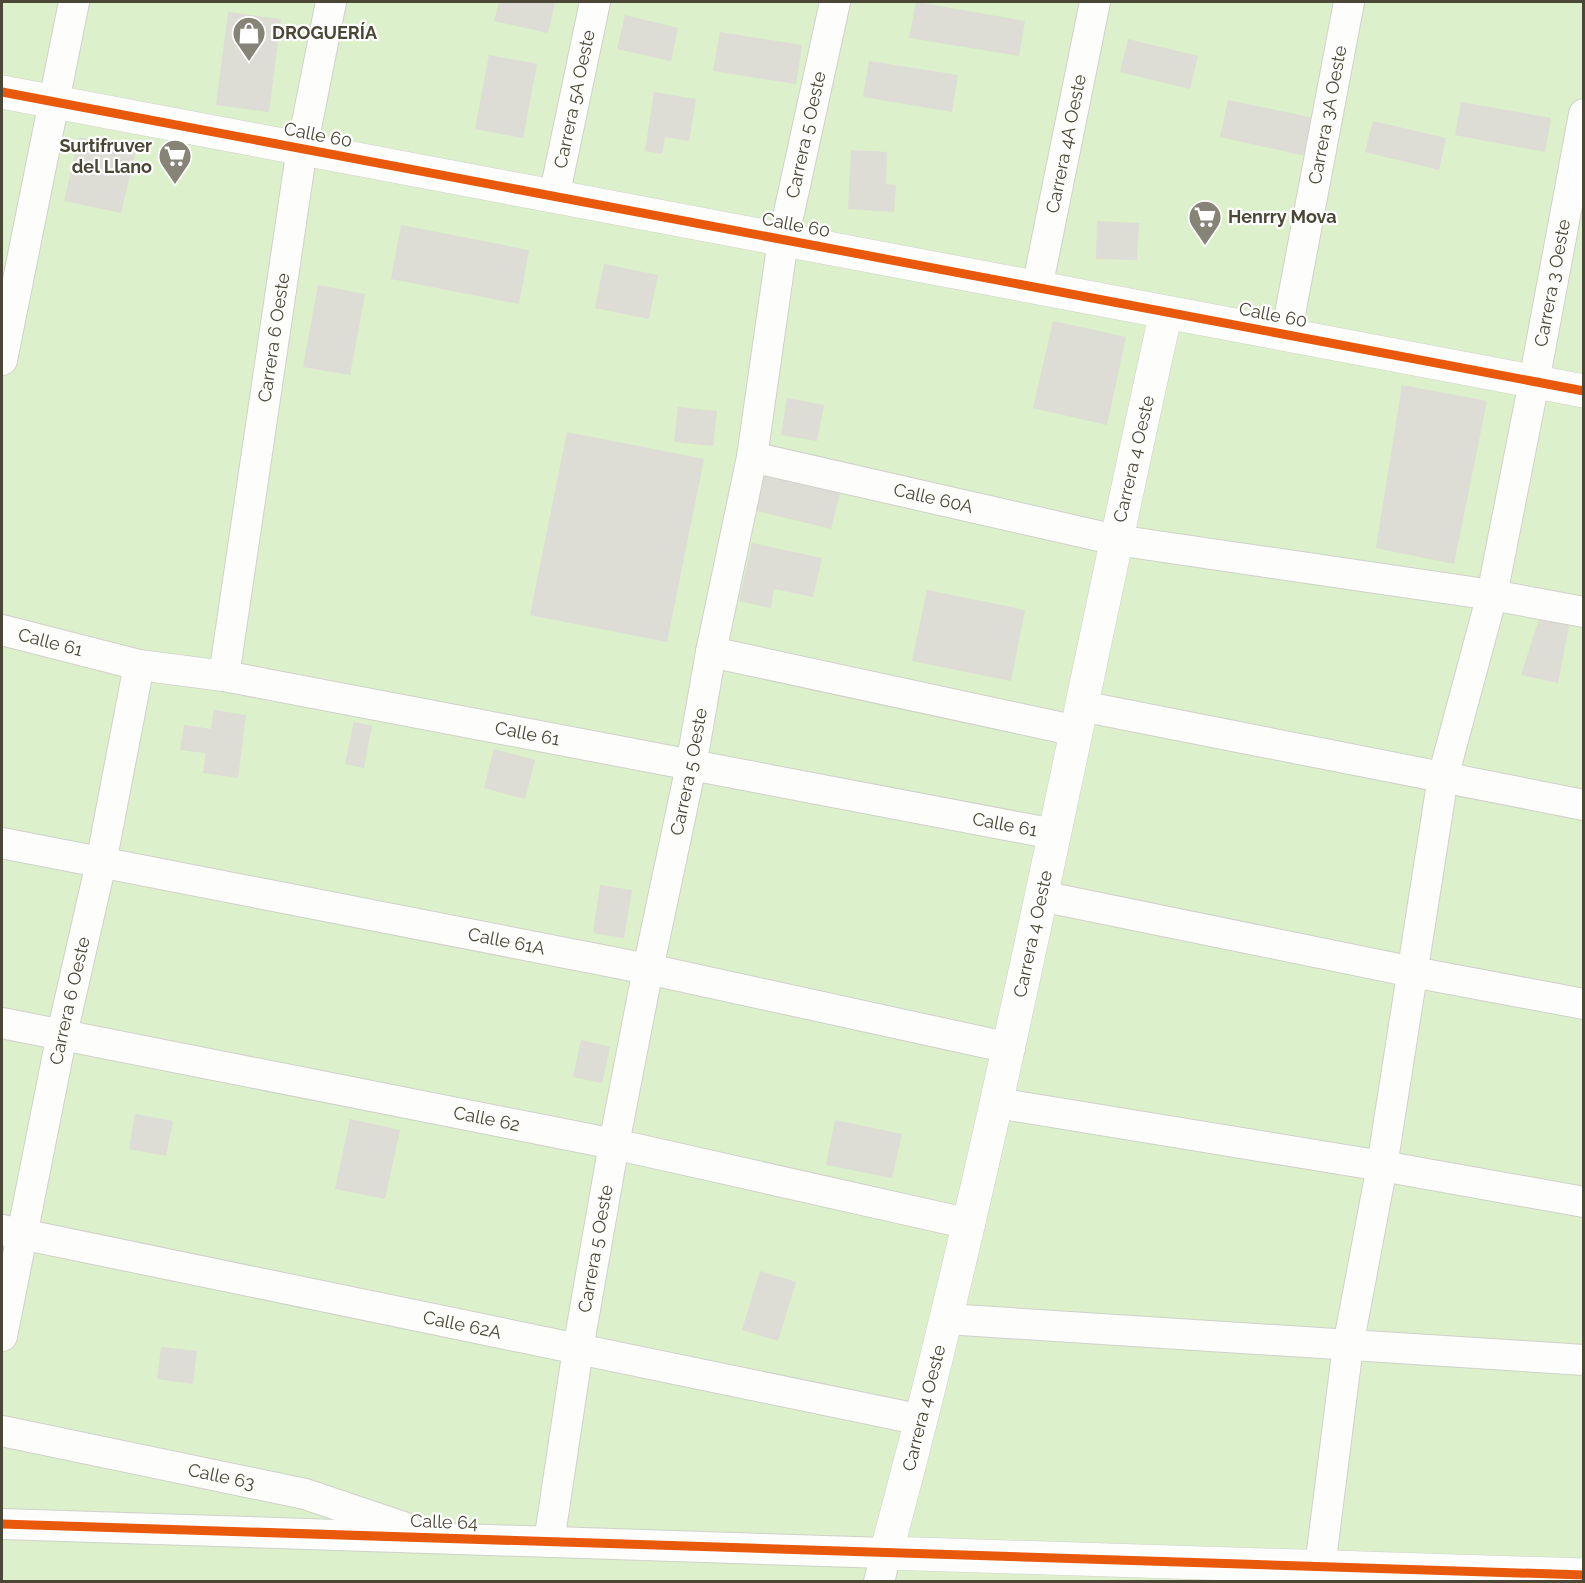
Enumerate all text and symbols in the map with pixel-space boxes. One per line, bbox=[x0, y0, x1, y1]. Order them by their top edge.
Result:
shop icon: DROGUERÍA bbox=[231, 15, 267, 62]
place label: DROGUERÍA bbox=[272, 22, 378, 43]
street label: Carrera 5A Oeste bbox=[549, 27, 599, 170]
street label: Carrera 3A Oeste bbox=[1304, 43, 1351, 186]
street label: Carrera 5 Oeste bbox=[781, 69, 830, 200]
street label: Carrera 4A Oeste bbox=[1041, 72, 1090, 215]
street label: Calle 60 bbox=[282, 118, 354, 151]
place label: Surtifruver del Llano bbox=[59, 135, 152, 177]
supermarket icon: Surtifruver del Llano bbox=[157, 138, 193, 185]
supermarket icon: Henrry Mova bbox=[1187, 199, 1223, 246]
place label: Henrry Mova bbox=[1228, 206, 1337, 227]
street label: Calle 60 bbox=[760, 208, 832, 241]
street label: Carrera 3 Oeste bbox=[1530, 217, 1574, 348]
street label: Carrera 6 Oeste bbox=[254, 271, 293, 404]
street label: Calle 60 bbox=[1237, 298, 1309, 331]
street label: Carrera 4 Oeste bbox=[1109, 393, 1158, 524]
street label: Calle 60A bbox=[892, 479, 975, 517]
street label: Calle 61 bbox=[16, 624, 85, 660]
street label: Carrera 5 Oeste bbox=[666, 706, 711, 837]
street label: Calle 61 bbox=[493, 717, 562, 750]
street label: Calle 61 bbox=[971, 808, 1039, 841]
street label: Carrera 4 Oeste bbox=[1009, 868, 1056, 999]
street label: Calle 61A bbox=[466, 923, 547, 959]
street label: Carrera 6 Oeste bbox=[45, 934, 94, 1067]
street label: Calle 62 bbox=[452, 1101, 522, 1135]
street label: Carrera 5 Oeste bbox=[574, 1183, 617, 1314]
street label: Calle 62A bbox=[421, 1306, 503, 1343]
street label: Carrera 4 Oeste bbox=[898, 1342, 949, 1473]
street label: Calle 63 bbox=[186, 1459, 257, 1493]
street label: Calle 64 bbox=[410, 1510, 478, 1533]

